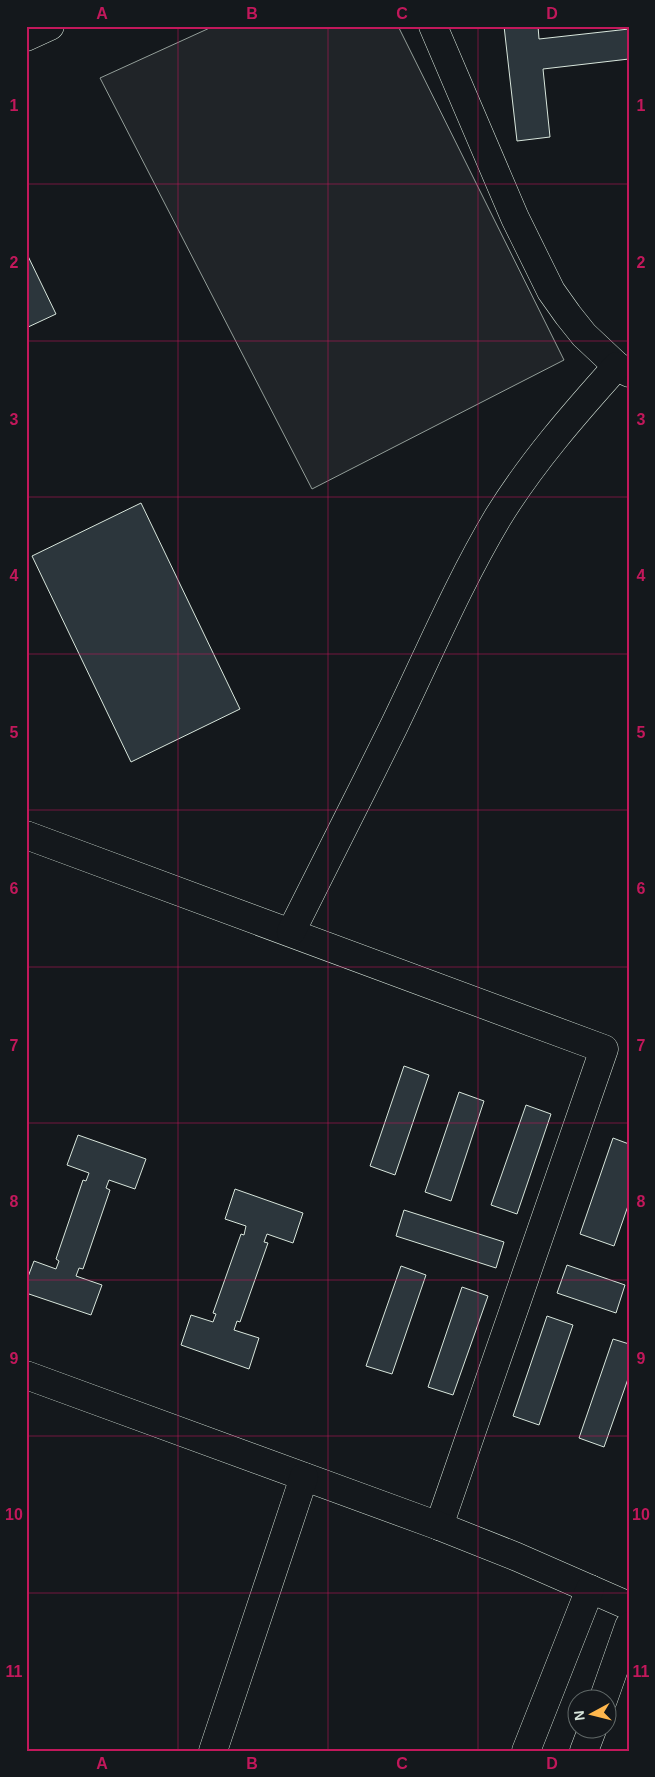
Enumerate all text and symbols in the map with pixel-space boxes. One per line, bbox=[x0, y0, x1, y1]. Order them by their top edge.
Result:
text: A bbox=[96, 5, 108, 22]
text: B bbox=[246, 5, 258, 22]
text: C bbox=[396, 5, 408, 22]
text: D bbox=[546, 5, 558, 22]
text: 1 bbox=[10, 97, 19, 114]
text: 1 bbox=[637, 97, 646, 114]
text: 2 bbox=[10, 254, 19, 271]
text: 2 bbox=[637, 254, 646, 271]
text: 3 bbox=[10, 411, 19, 428]
text: 3 bbox=[637, 411, 646, 428]
text: 4 bbox=[10, 567, 19, 584]
text: 4 bbox=[637, 567, 646, 584]
text: 5 bbox=[10, 724, 19, 741]
text: 5 bbox=[637, 724, 646, 741]
text: 6 bbox=[10, 880, 19, 897]
text: 6 bbox=[637, 880, 646, 897]
text: 7 bbox=[10, 1037, 19, 1054]
text: 7 bbox=[637, 1037, 646, 1054]
text: 8 bbox=[10, 1193, 19, 1210]
text: 8 bbox=[637, 1193, 646, 1210]
text: 9 bbox=[10, 1350, 19, 1367]
text: 9 bbox=[637, 1350, 646, 1367]
text: 10 bbox=[5, 1506, 23, 1523]
text: 10 bbox=[632, 1506, 650, 1523]
text: 11 bbox=[6, 1663, 23, 1680]
text: 11 bbox=[633, 1663, 650, 1680]
north arrow bbox=[568, 1690, 618, 1740]
text: N bbox=[571, 1710, 588, 1722]
text: A bbox=[96, 1755, 108, 1772]
text: B bbox=[246, 1755, 258, 1772]
text: C bbox=[396, 1755, 408, 1772]
text: D bbox=[546, 1755, 558, 1772]

